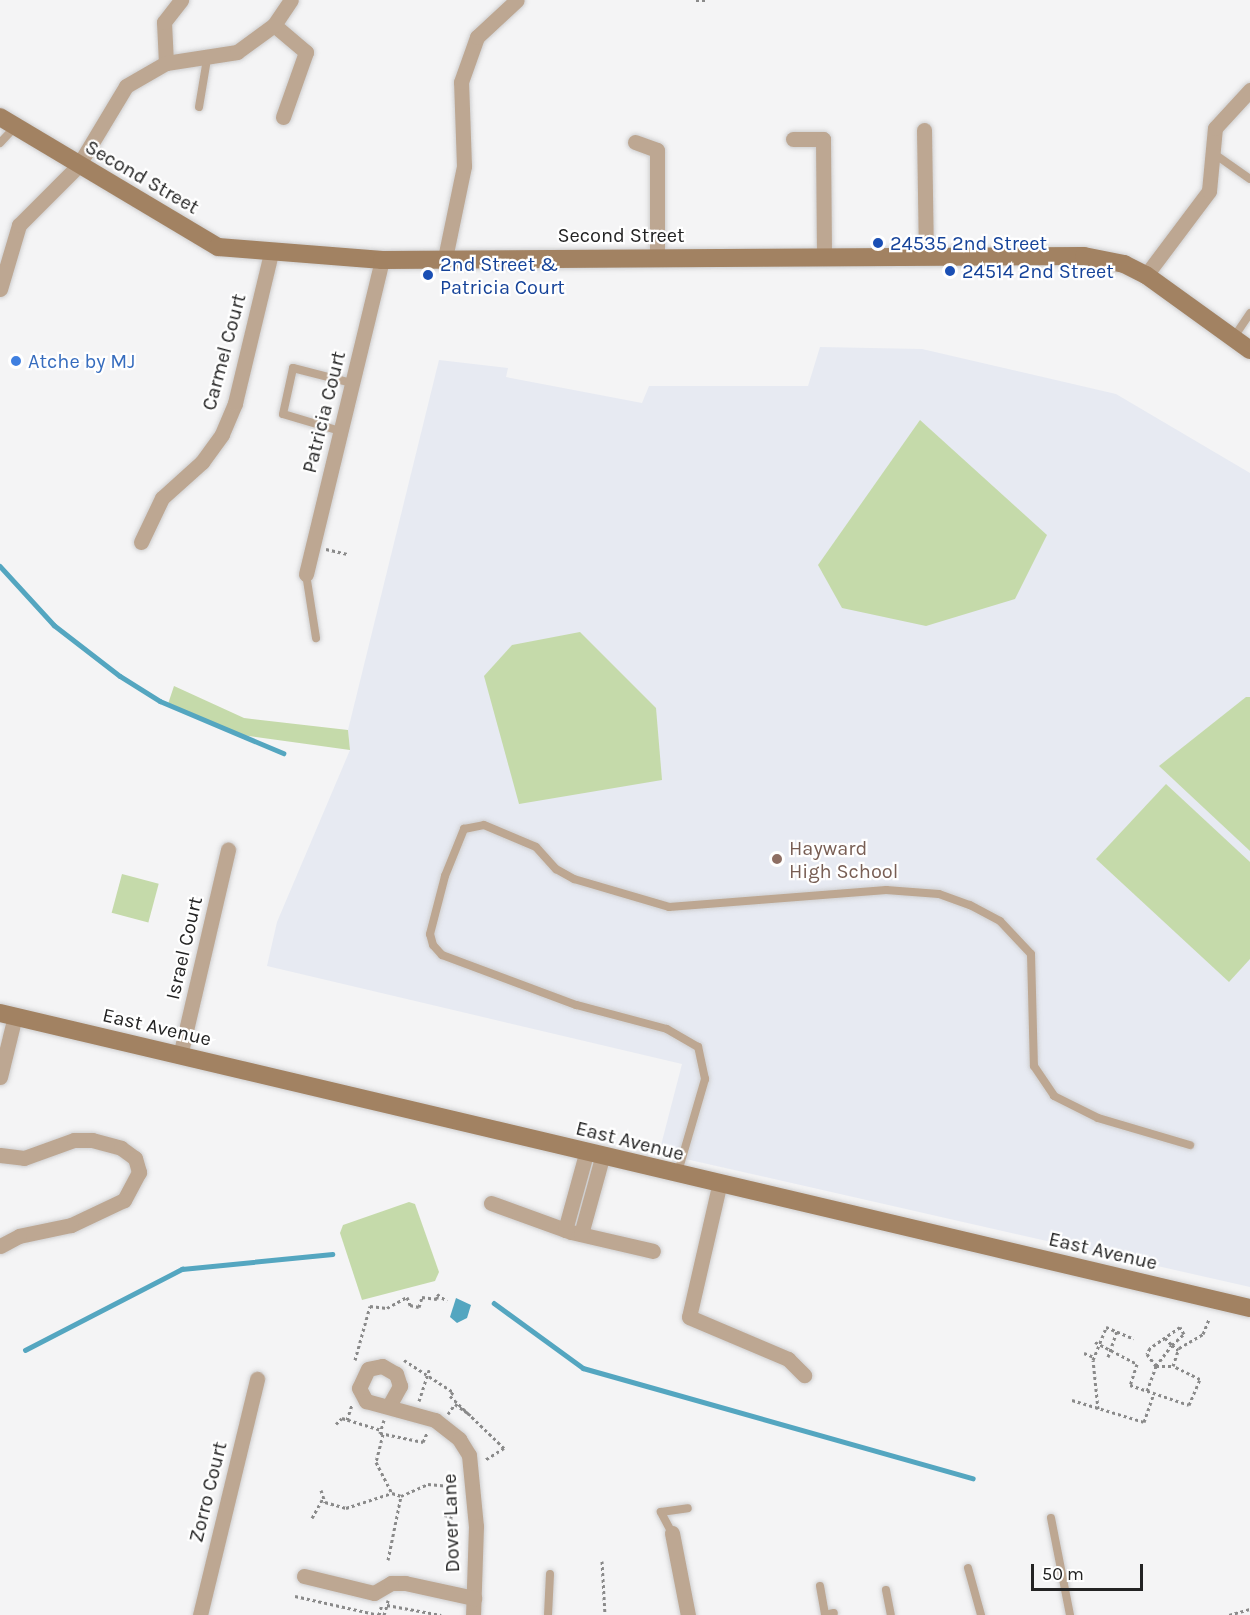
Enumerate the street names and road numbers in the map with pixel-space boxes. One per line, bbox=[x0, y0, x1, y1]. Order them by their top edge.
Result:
street label: Second Street bbox=[81, 135, 203, 219]
street label: Second Street bbox=[557, 223, 685, 247]
street label: Carmel Court bbox=[197, 291, 251, 413]
street label: Patricia Court bbox=[297, 349, 351, 475]
street label: Israel Court bbox=[160, 894, 208, 1002]
street label: East Avenue bbox=[100, 1003, 214, 1051]
street label: East Avenue bbox=[573, 1116, 687, 1166]
street label: East Avenue bbox=[1046, 1227, 1160, 1275]
street label: Zorro Court bbox=[184, 1439, 232, 1545]
street label: Dover Lane bbox=[437, 1473, 465, 1573]

